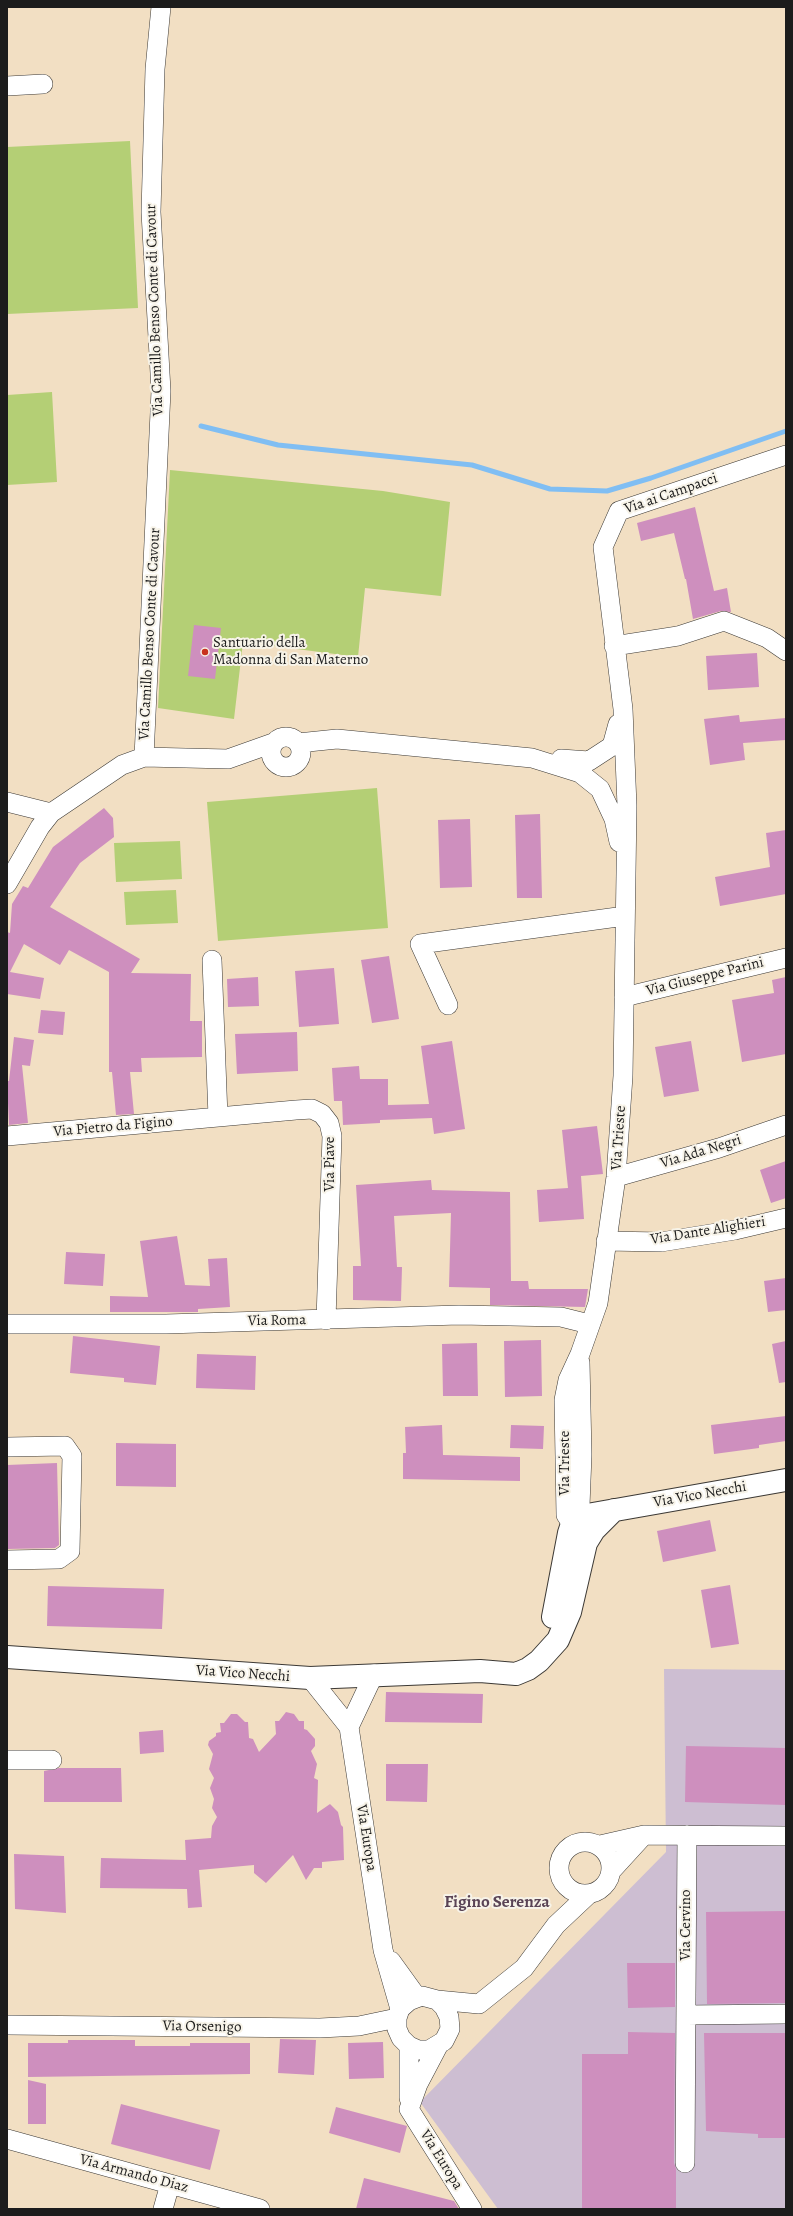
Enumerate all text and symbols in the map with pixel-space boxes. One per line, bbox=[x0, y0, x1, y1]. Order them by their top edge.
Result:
street label: Via Camillo Benso Conte di Cavour bbox=[142, 204, 168, 416]
street label: Via ai Campacci bbox=[622, 470, 720, 518]
street label: Via Camillo Benso Conte di Cavour bbox=[135, 528, 165, 740]
place label: Santuario della Madonna di San Materno bbox=[213, 634, 368, 669]
marker: Santuario della Madonna di San Materno bbox=[200, 647, 210, 657]
street label: Via Giuseppe Parini bbox=[644, 954, 766, 1000]
street label: Via Trieste bbox=[608, 1105, 630, 1171]
street label: Via Pietro da Figino bbox=[53, 1113, 173, 1141]
street label: Via Ada Negri bbox=[658, 1131, 744, 1173]
street label: Via Piave bbox=[321, 1137, 339, 1191]
street label: Via Dante Alighieri bbox=[649, 1213, 767, 1249]
street label: Via Roma bbox=[248, 1311, 306, 1331]
street label: Via Trieste bbox=[556, 1431, 574, 1495]
street label: Via Vico Necchi bbox=[652, 1478, 748, 1512]
street label: Via Vico Necchi bbox=[195, 1662, 291, 1686]
street label: Via Europa bbox=[352, 1803, 380, 1873]
street label: Via Cervino bbox=[677, 1889, 695, 1961]
district label: Figino Serenza bbox=[444, 1893, 550, 1913]
street label: Via Orsenigo bbox=[162, 2017, 242, 2037]
street label: Via Europa bbox=[416, 2127, 466, 2193]
street label: Via Armando Diaz bbox=[78, 2151, 190, 2197]

